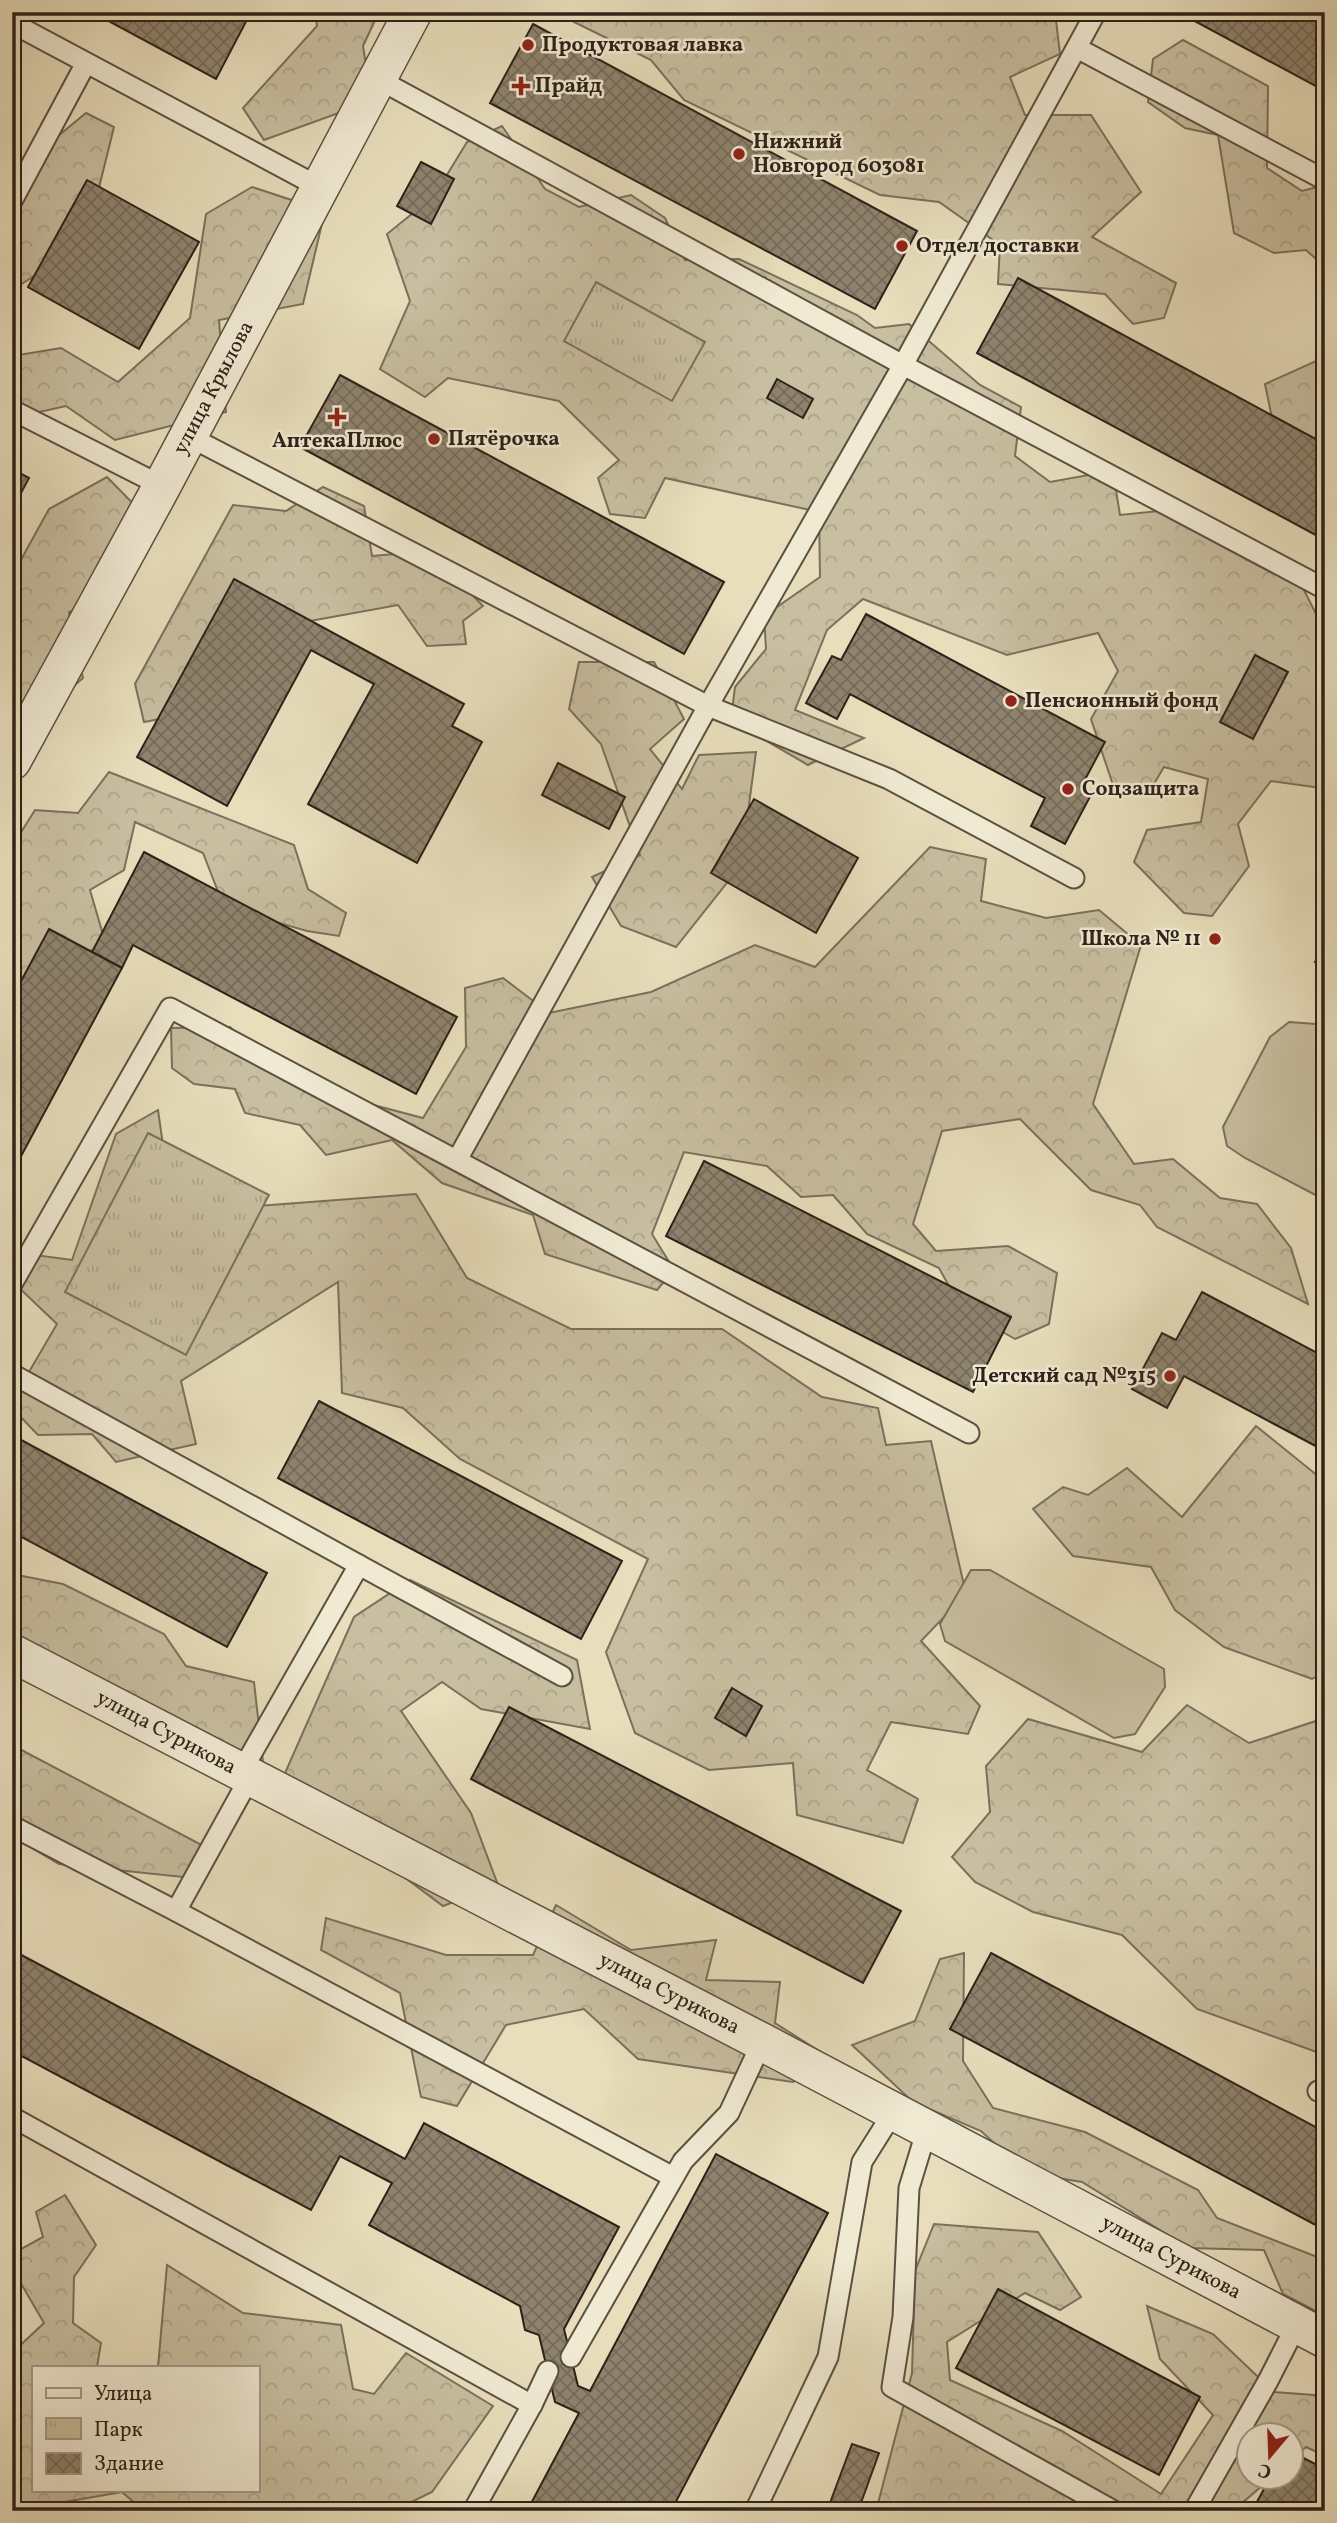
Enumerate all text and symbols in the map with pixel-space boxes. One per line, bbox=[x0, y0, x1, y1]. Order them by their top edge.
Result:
place label: Продуктовая лавка bbox=[542, 31, 743, 60]
marker: Продуктовая лавка bbox=[520, 37, 536, 53]
place label: Прайд bbox=[535, 72, 602, 101]
marker: Прайд bbox=[513, 78, 529, 94]
place label: Нижний Новгород 603081 bbox=[753, 128, 925, 181]
marker: Нижний Новгород 603081 bbox=[731, 146, 747, 162]
place label: Отдел доставки bbox=[916, 232, 1079, 261]
marker: Отдел доставки bbox=[894, 238, 910, 254]
street label: улица Крылова bbox=[167, 316, 261, 460]
marker: АптекаПлюс bbox=[329, 409, 345, 425]
place label: Пятёрочка bbox=[448, 425, 560, 454]
place label: АптекаПлюс bbox=[272, 427, 402, 456]
marker: Пятёрочка bbox=[426, 431, 442, 447]
place label: Пенсионный фонд bbox=[1025, 687, 1218, 716]
marker: Пенсионный фонд bbox=[1003, 693, 1019, 709]
place label: Соцзащита bbox=[1082, 775, 1199, 804]
marker: Соцзащита bbox=[1060, 781, 1076, 797]
place label: Школа № 11 bbox=[1081, 925, 1201, 954]
marker: Школа № 11 bbox=[1207, 931, 1223, 947]
place label: Детский сад №315 bbox=[972, 1362, 1156, 1391]
marker: Детский сад №315 bbox=[1162, 1368, 1178, 1384]
street label: улица Сурикова bbox=[91, 1684, 241, 1782]
street label: улица Сурикова bbox=[593, 1946, 745, 2042]
street label: улица Сурикова bbox=[1096, 2209, 1246, 2307]
legend bbox=[32, 2366, 259, 2492]
text: Улица bbox=[94, 2380, 152, 2409]
text: Парк bbox=[94, 2416, 143, 2445]
north arrow bbox=[1236, 2422, 1306, 2492]
text: Здание bbox=[94, 2450, 164, 2479]
text: С bbox=[1255, 2456, 1275, 2484]

